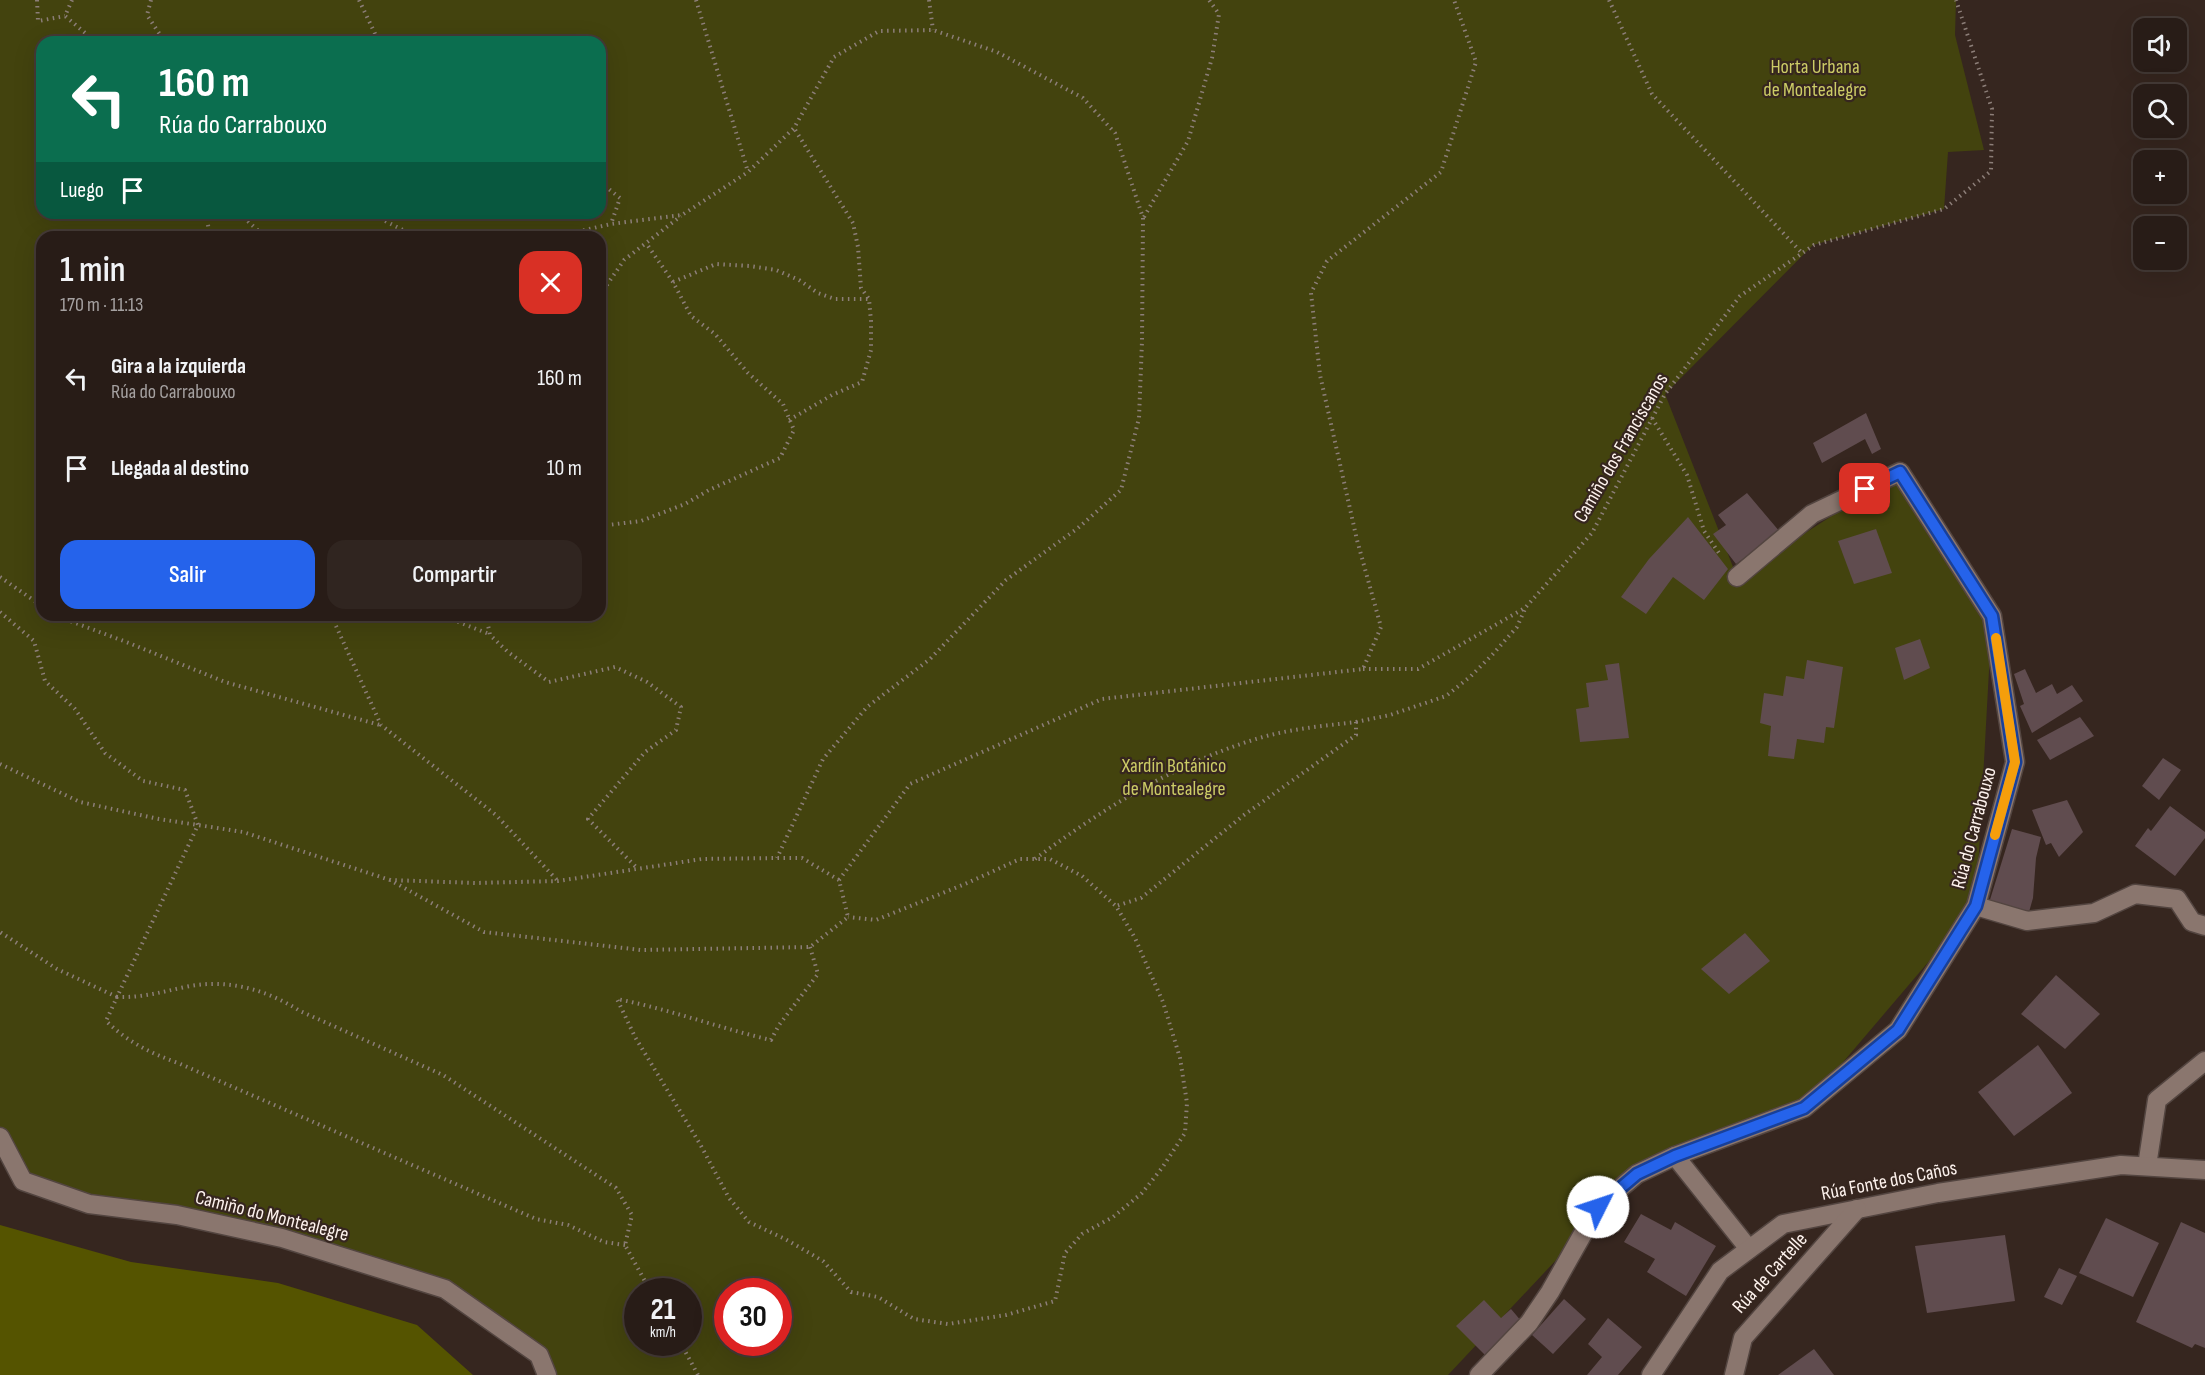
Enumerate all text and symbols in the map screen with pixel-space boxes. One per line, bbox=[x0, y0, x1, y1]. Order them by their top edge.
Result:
map controls bbox=[2133, 18, 2187, 270]
button: sound bbox=[2133, 18, 2187, 72]
park label: Horta Urbana de Montealegre bbox=[1763, 55, 1867, 102]
text: 160 m bbox=[159, 58, 250, 109]
icon: left bbox=[60, 60, 138, 138]
button: search bbox=[2133, 84, 2187, 138]
text: Rúa do Carrabouxo bbox=[159, 109, 327, 141]
button: + bbox=[2133, 150, 2187, 204]
icon: arrive bbox=[116, 174, 149, 207]
text: Luego bbox=[60, 177, 104, 204]
button: − bbox=[2133, 216, 2187, 270]
text: 1 min bbox=[60, 249, 125, 292]
button: close bbox=[519, 251, 582, 314]
text: 170 m · 11:13 bbox=[60, 293, 143, 317]
text: Gira a la izquierda bbox=[111, 353, 246, 380]
icon: left bbox=[60, 362, 93, 395]
text: 160 m bbox=[537, 365, 582, 392]
street label: Camiño dos Franciscanos bbox=[1569, 369, 1673, 527]
text: Rúa do Carrabouxo bbox=[111, 380, 236, 404]
icon: arrive bbox=[60, 452, 93, 485]
text: Llegada al destino bbox=[111, 455, 249, 482]
text: 10 m bbox=[547, 455, 582, 482]
pin bbox=[1839, 463, 1890, 514]
icon: arrive bbox=[1848, 472, 1881, 505]
button: Salir bbox=[60, 540, 315, 609]
button: Compartir bbox=[327, 540, 582, 609]
park label: Xardín Botánico de Montealegre bbox=[1121, 754, 1226, 801]
street label: Rúa do Carrabouxo bbox=[1946, 765, 2002, 891]
street label: Rúa Fonte dos Caños bbox=[1819, 1156, 1959, 1206]
position arrow bbox=[1566, 1175, 1630, 1239]
street label: Camiño do Montealegre bbox=[193, 1185, 351, 1247]
street label: Rúa de Cartelle bbox=[1727, 1228, 1813, 1318]
speed limit sign: 30 bbox=[714, 1278, 792, 1356]
text: 21 bbox=[651, 1292, 675, 1328]
text: km/h bbox=[650, 1323, 676, 1342]

